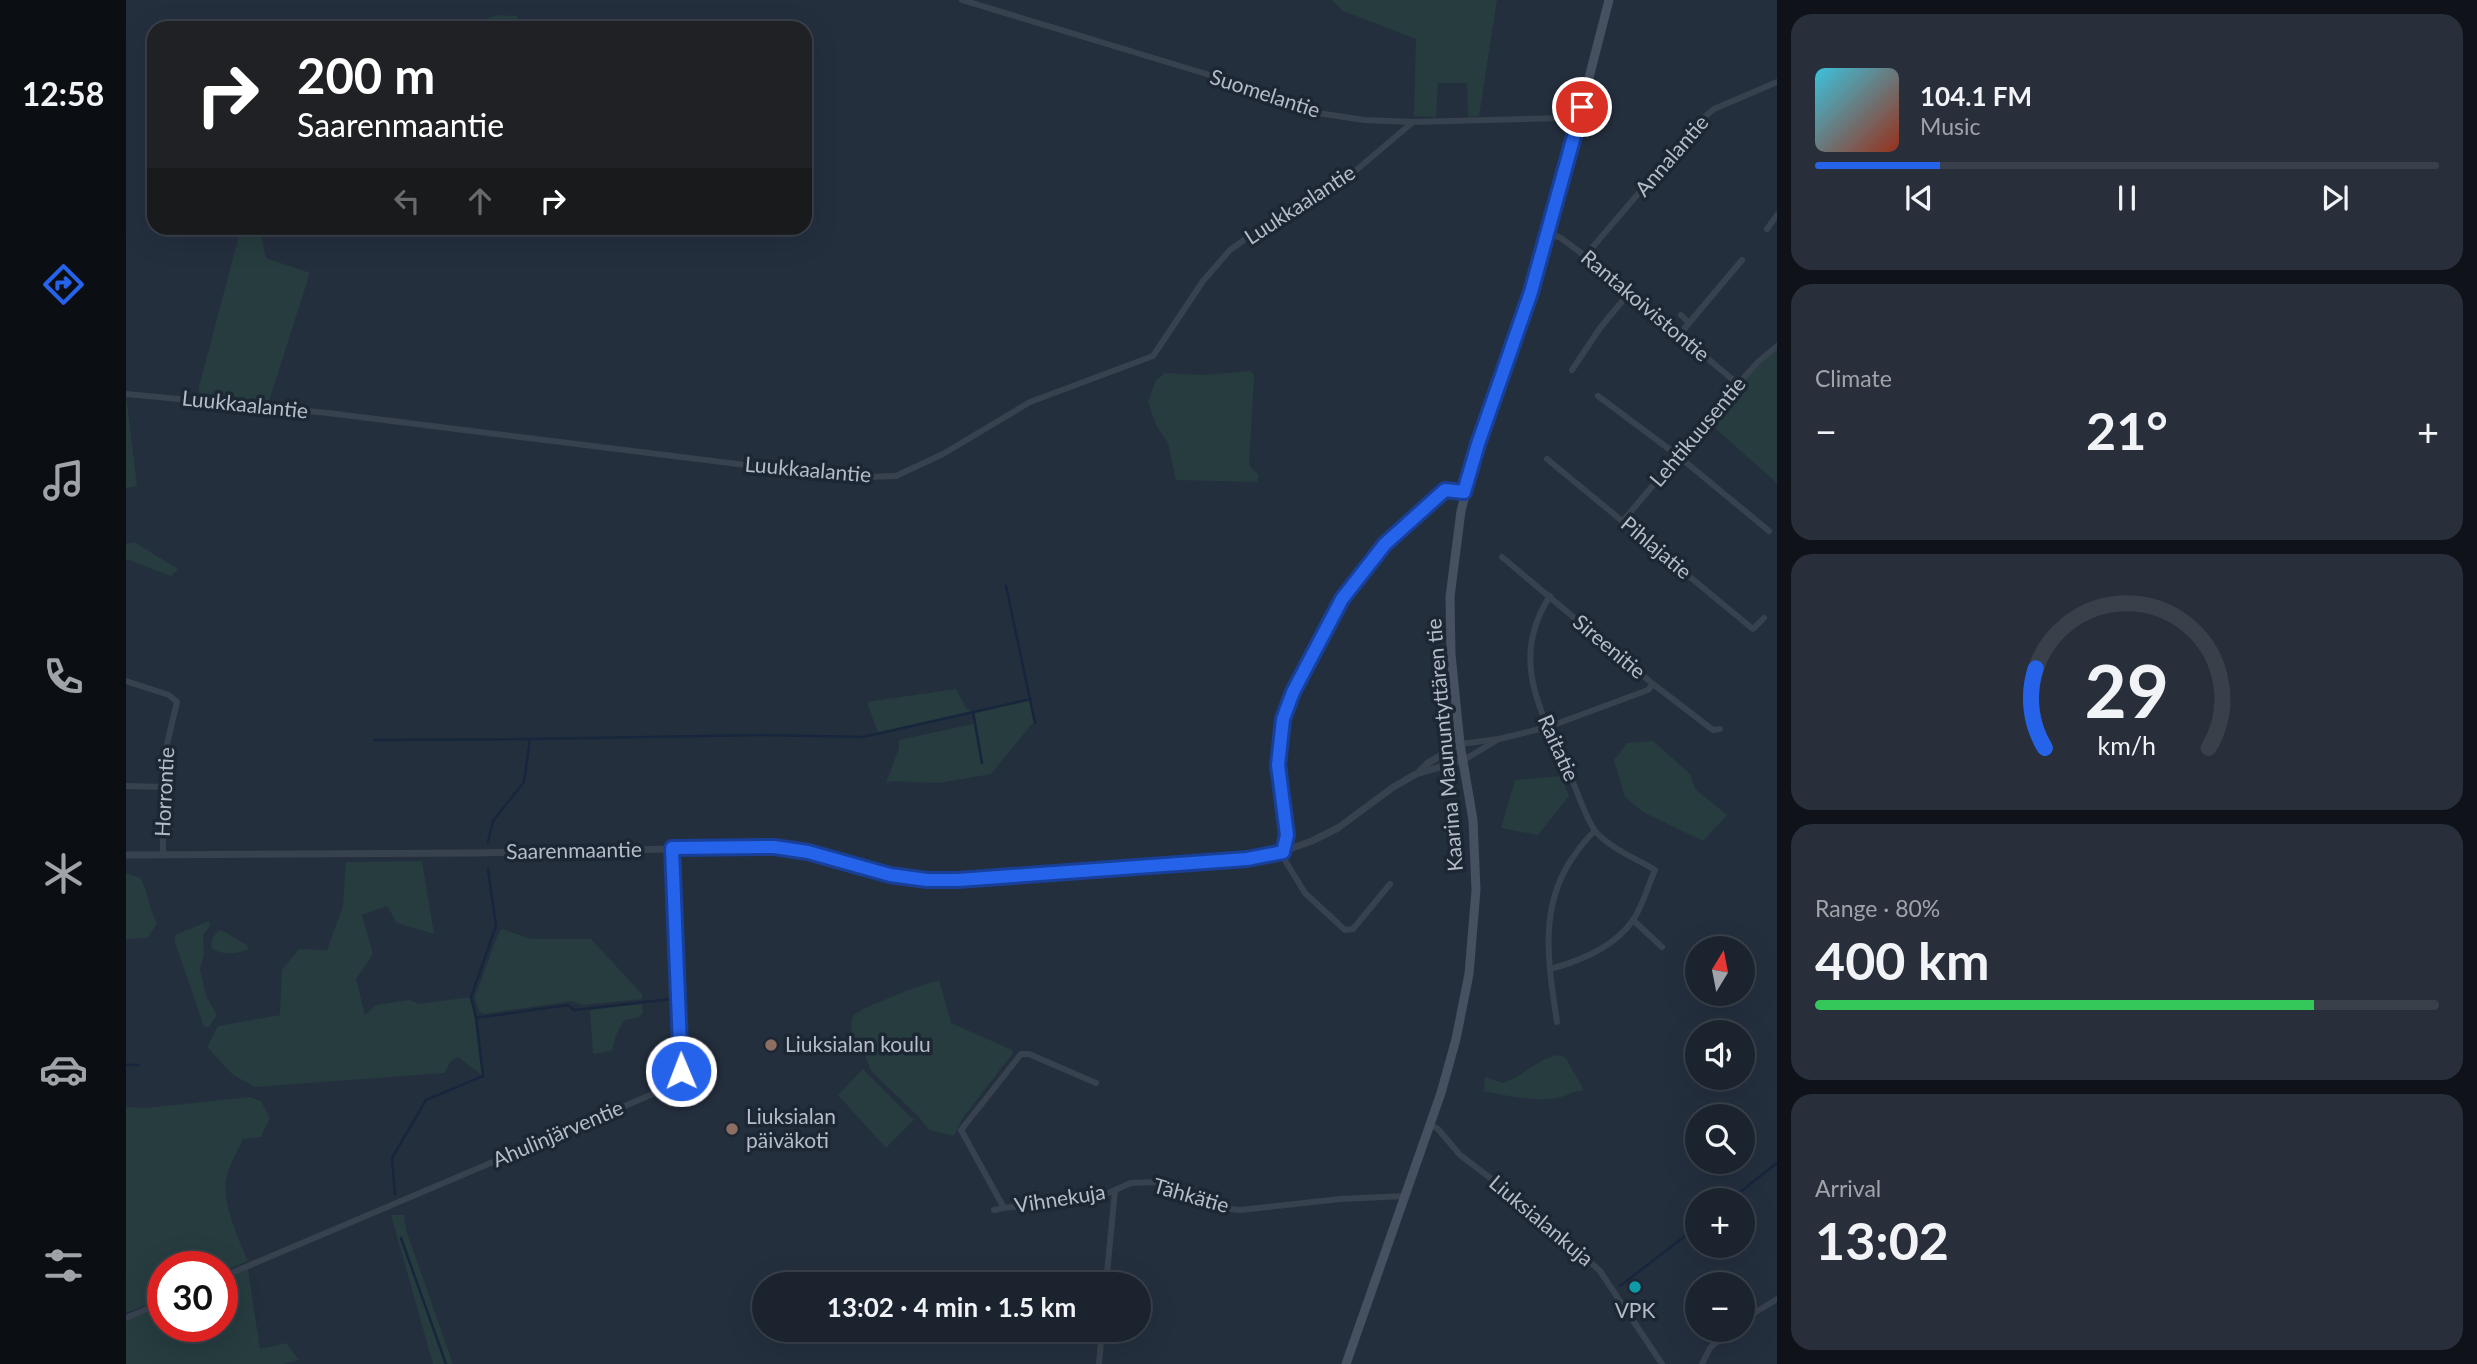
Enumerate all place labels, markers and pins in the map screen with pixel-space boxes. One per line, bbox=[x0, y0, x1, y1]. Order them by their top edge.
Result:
pin bbox=[1552, 77, 1612, 137]
place label: Liuksialan koulu bbox=[785, 1031, 931, 1056]
marker: Liuksialan koulu bbox=[763, 1037, 779, 1053]
place label: Liuksialan päiväkoti bbox=[746, 1103, 836, 1152]
marker: Liuksialan päiväkoti bbox=[724, 1121, 740, 1137]
marker: VPK bbox=[1627, 1279, 1643, 1295]
place label: VPK bbox=[1615, 1297, 1655, 1322]

